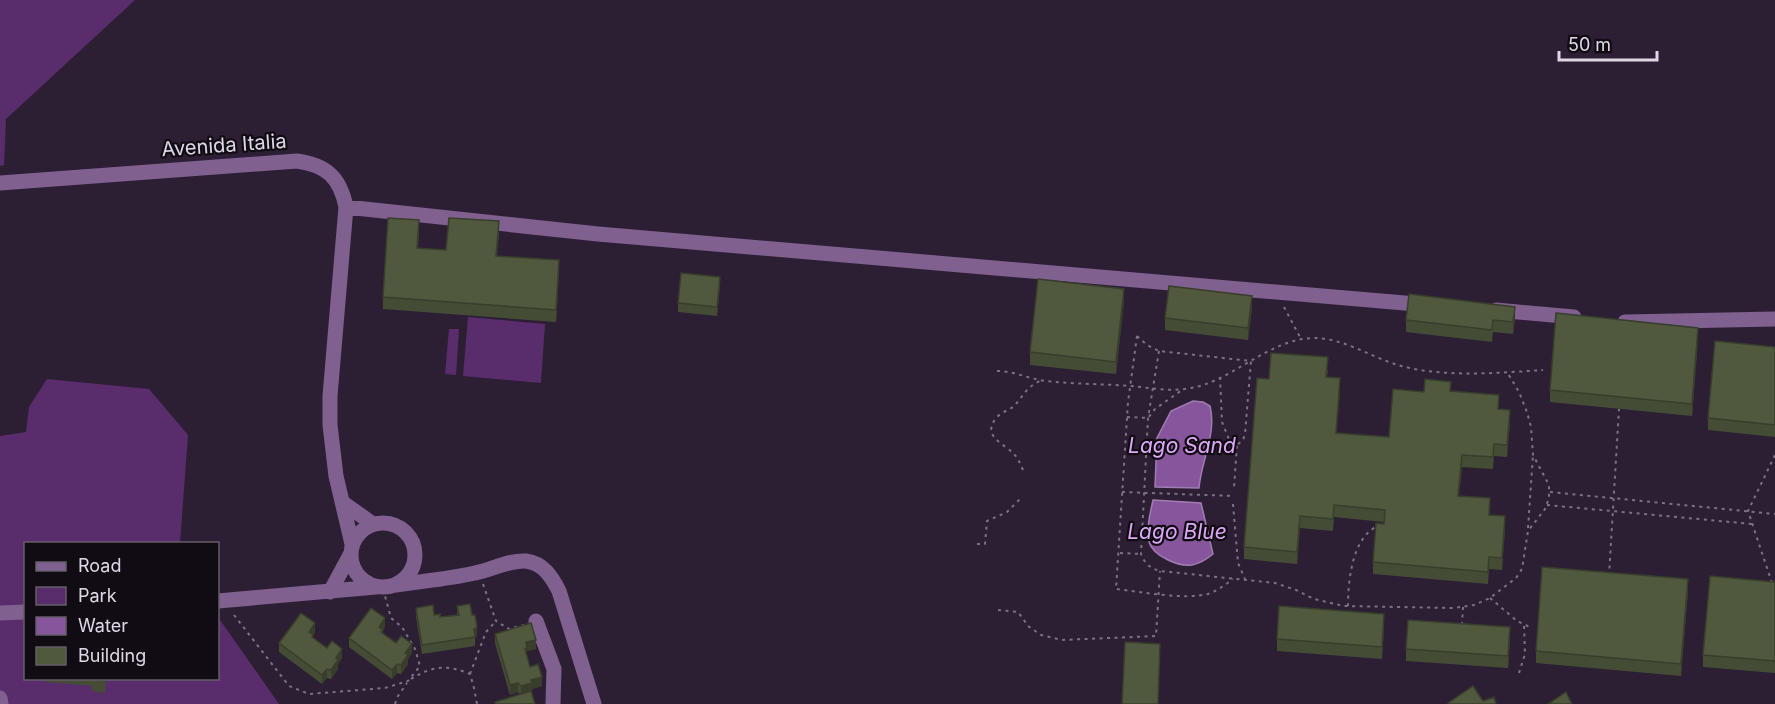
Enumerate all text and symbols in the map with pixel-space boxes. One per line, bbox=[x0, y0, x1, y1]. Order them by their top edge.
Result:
scale bar bbox=[1559, 24, 1656, 62]
text: 50 m bbox=[1568, 34, 1611, 55]
street label: Avenida Italia bbox=[161, 129, 287, 161]
water label: Lago Sand bbox=[1128, 433, 1236, 458]
water label: Lago Blue bbox=[1127, 519, 1227, 544]
legend bbox=[24, 542, 219, 680]
text: Road bbox=[78, 555, 121, 576]
text: Park bbox=[78, 585, 117, 606]
text: Water bbox=[78, 615, 128, 636]
text: Building bbox=[78, 645, 146, 666]

